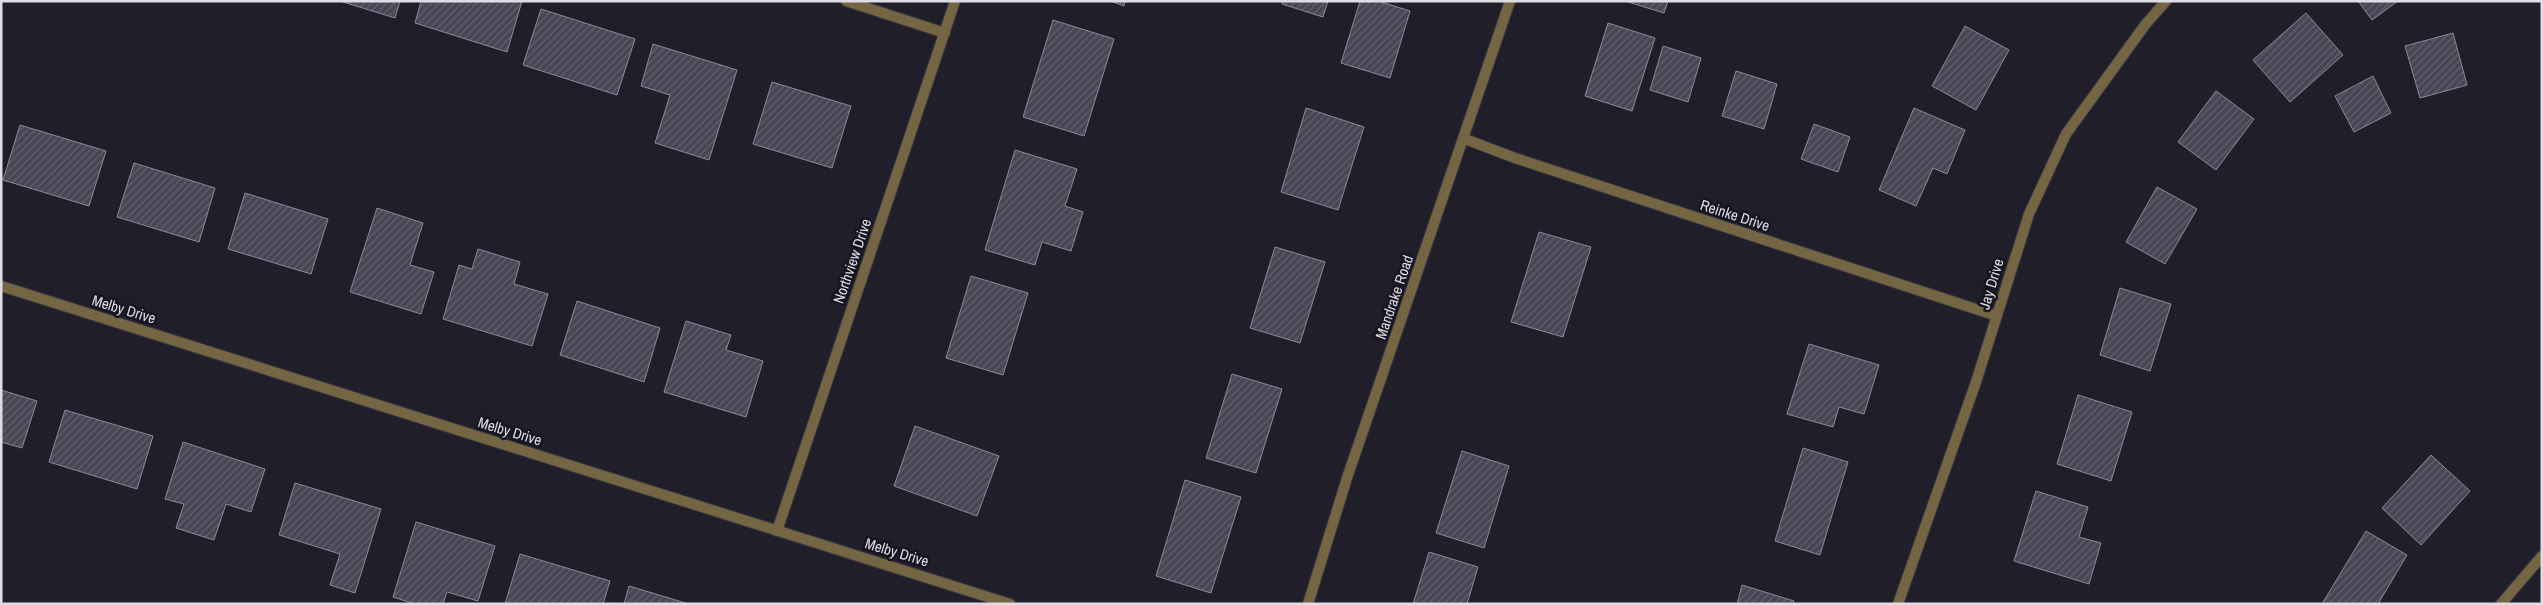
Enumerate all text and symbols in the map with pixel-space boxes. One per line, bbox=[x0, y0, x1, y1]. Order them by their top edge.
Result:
street label: Reinke Drive bbox=[1698, 194, 1773, 236]
street label: Northview Drive bbox=[828, 216, 876, 306]
street label: Mandrake Road bbox=[1370, 252, 1418, 342]
street label: Jay Drive bbox=[1973, 256, 2009, 312]
street label: Melby Drive bbox=[90, 289, 159, 329]
street label: Melby Drive bbox=[476, 411, 545, 451]
street label: Melby Drive bbox=[863, 532, 932, 572]

